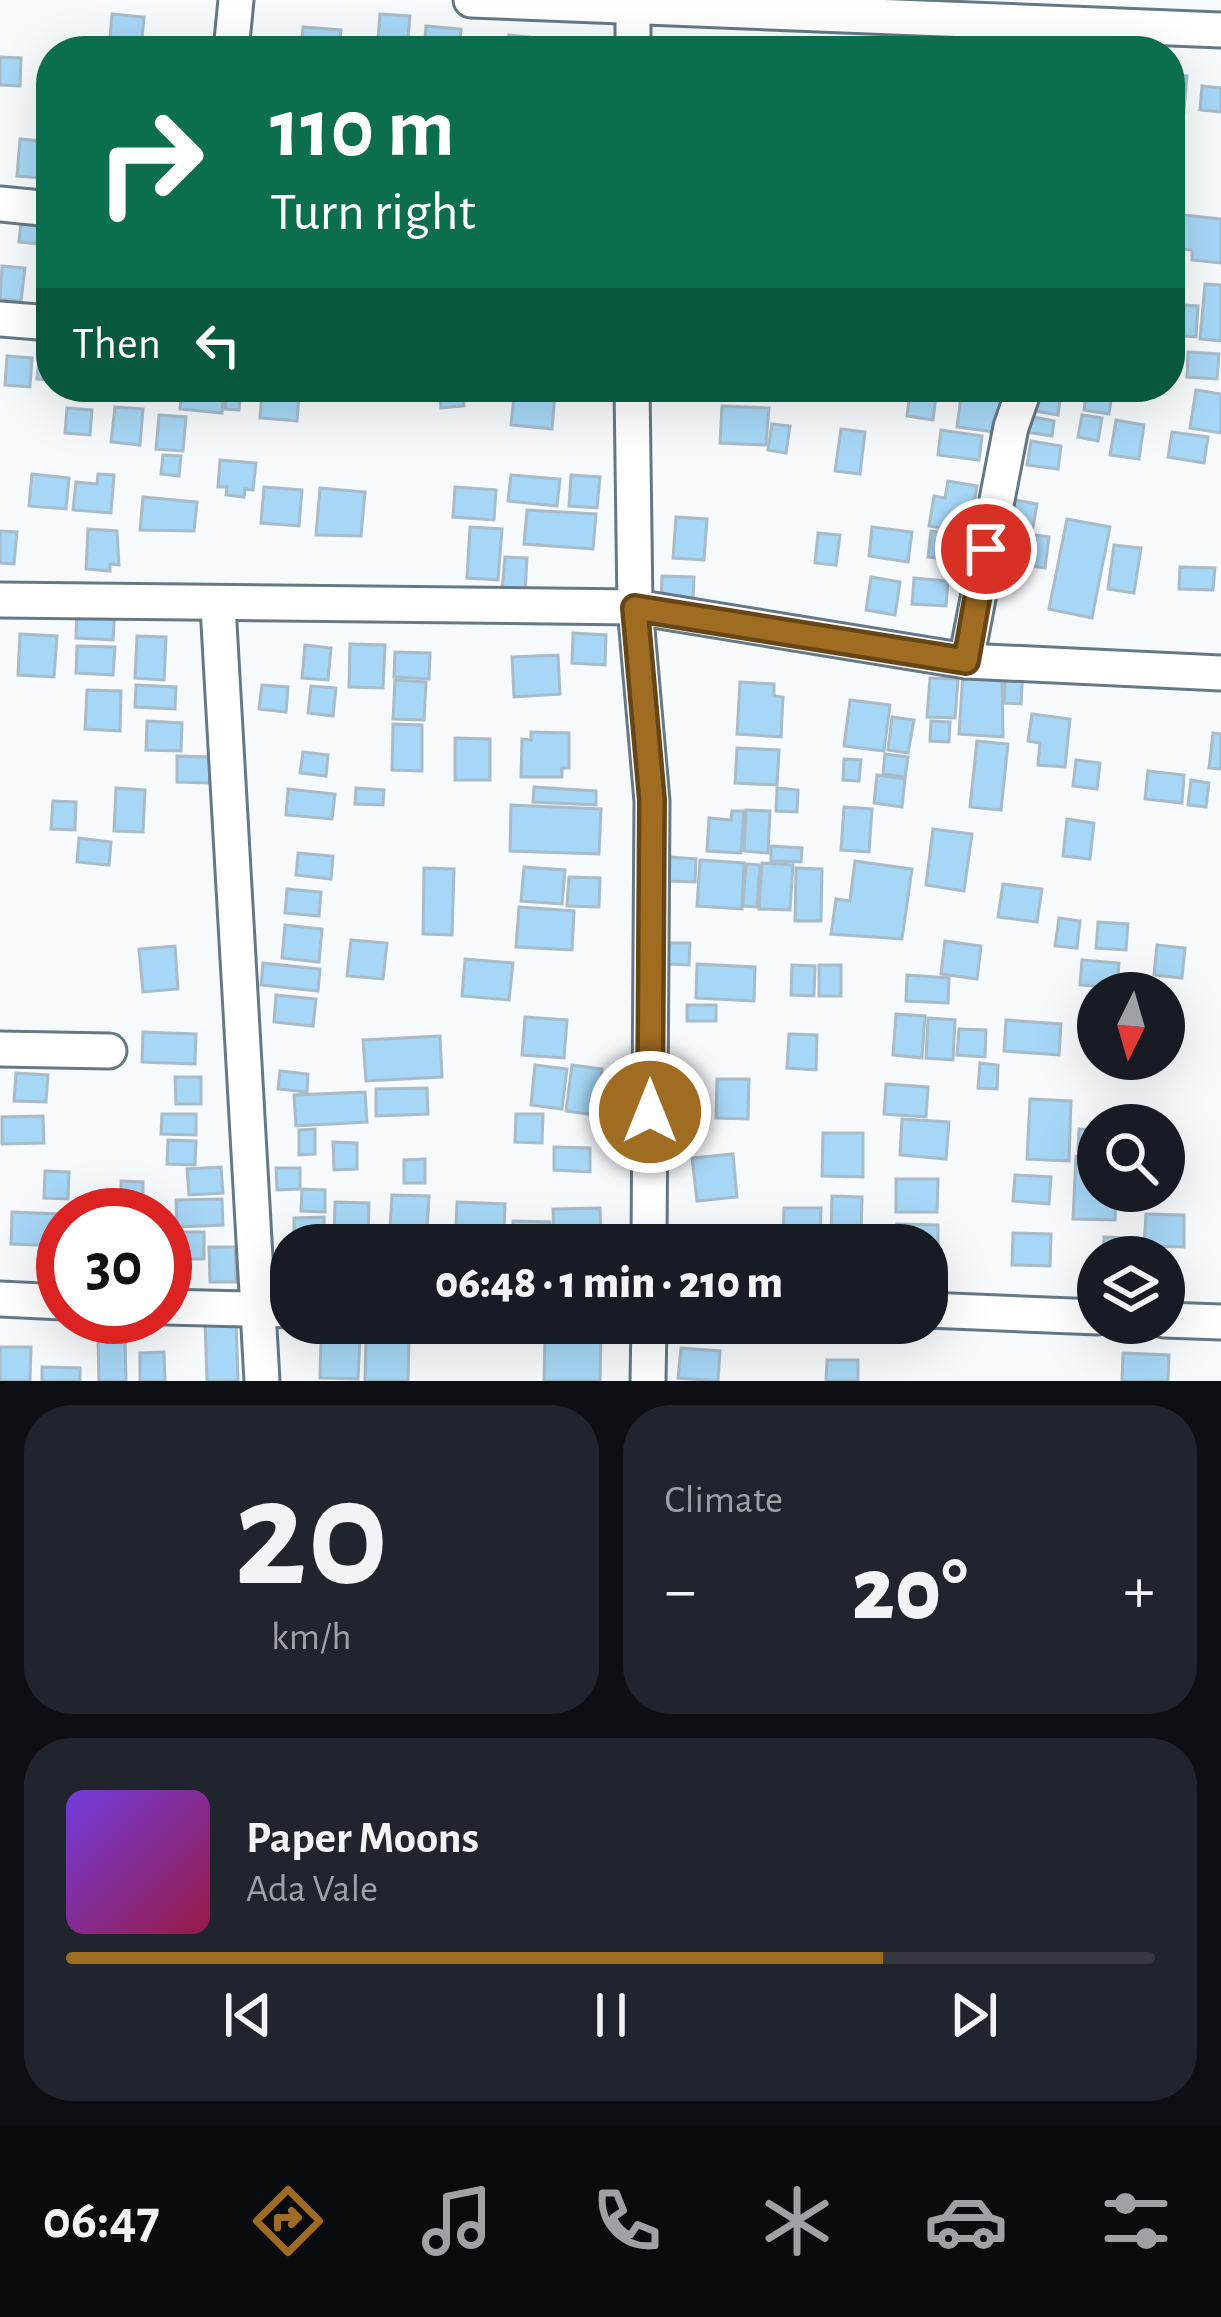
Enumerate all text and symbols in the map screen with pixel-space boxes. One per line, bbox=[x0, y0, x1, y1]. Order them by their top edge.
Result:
icon: right bbox=[72, 84, 228, 240]
text: 110 m bbox=[270, 88, 455, 172]
text: Turn right bbox=[270, 186, 476, 240]
icon: left bbox=[185, 312, 251, 378]
text: Then bbox=[72, 322, 161, 367]
pin bbox=[935, 498, 1037, 600]
icon: arrive bbox=[953, 516, 1019, 582]
north arrow bbox=[1077, 972, 1185, 1080]
map controls bbox=[1077, 972, 1185, 1344]
position arrow bbox=[587, 1049, 713, 1175]
button: search bbox=[1077, 1104, 1185, 1212]
speed limit sign: 30 bbox=[36, 1188, 192, 1344]
button: layers bbox=[1077, 1236, 1185, 1344]
text: 06:48 · 1 min · 210 m bbox=[435, 1261, 783, 1306]
text: 20 bbox=[234, 1458, 389, 1614]
text: Climate bbox=[665, 1481, 783, 1520]
text: 20° bbox=[852, 1546, 968, 1636]
text: − bbox=[665, 1558, 696, 1624]
text: + bbox=[1123, 1558, 1155, 1624]
text: km/h bbox=[271, 1618, 351, 1657]
text: Paper Moons bbox=[246, 1816, 479, 1861]
text: Ada Vale bbox=[246, 1870, 378, 1909]
icon: previous bbox=[215, 1982, 281, 2048]
icon: pause bbox=[578, 1982, 644, 2048]
icon: next bbox=[941, 1982, 1007, 2048]
icon: directions bbox=[246, 2179, 330, 2263]
icon: music bbox=[415, 2179, 499, 2263]
icon: phone bbox=[585, 2179, 669, 2263]
icon: climate bbox=[755, 2179, 839, 2263]
icon: car bbox=[924, 2179, 1008, 2263]
icon: filters bbox=[1094, 2179, 1178, 2263]
text: 06:47 bbox=[43, 2194, 160, 2248]

